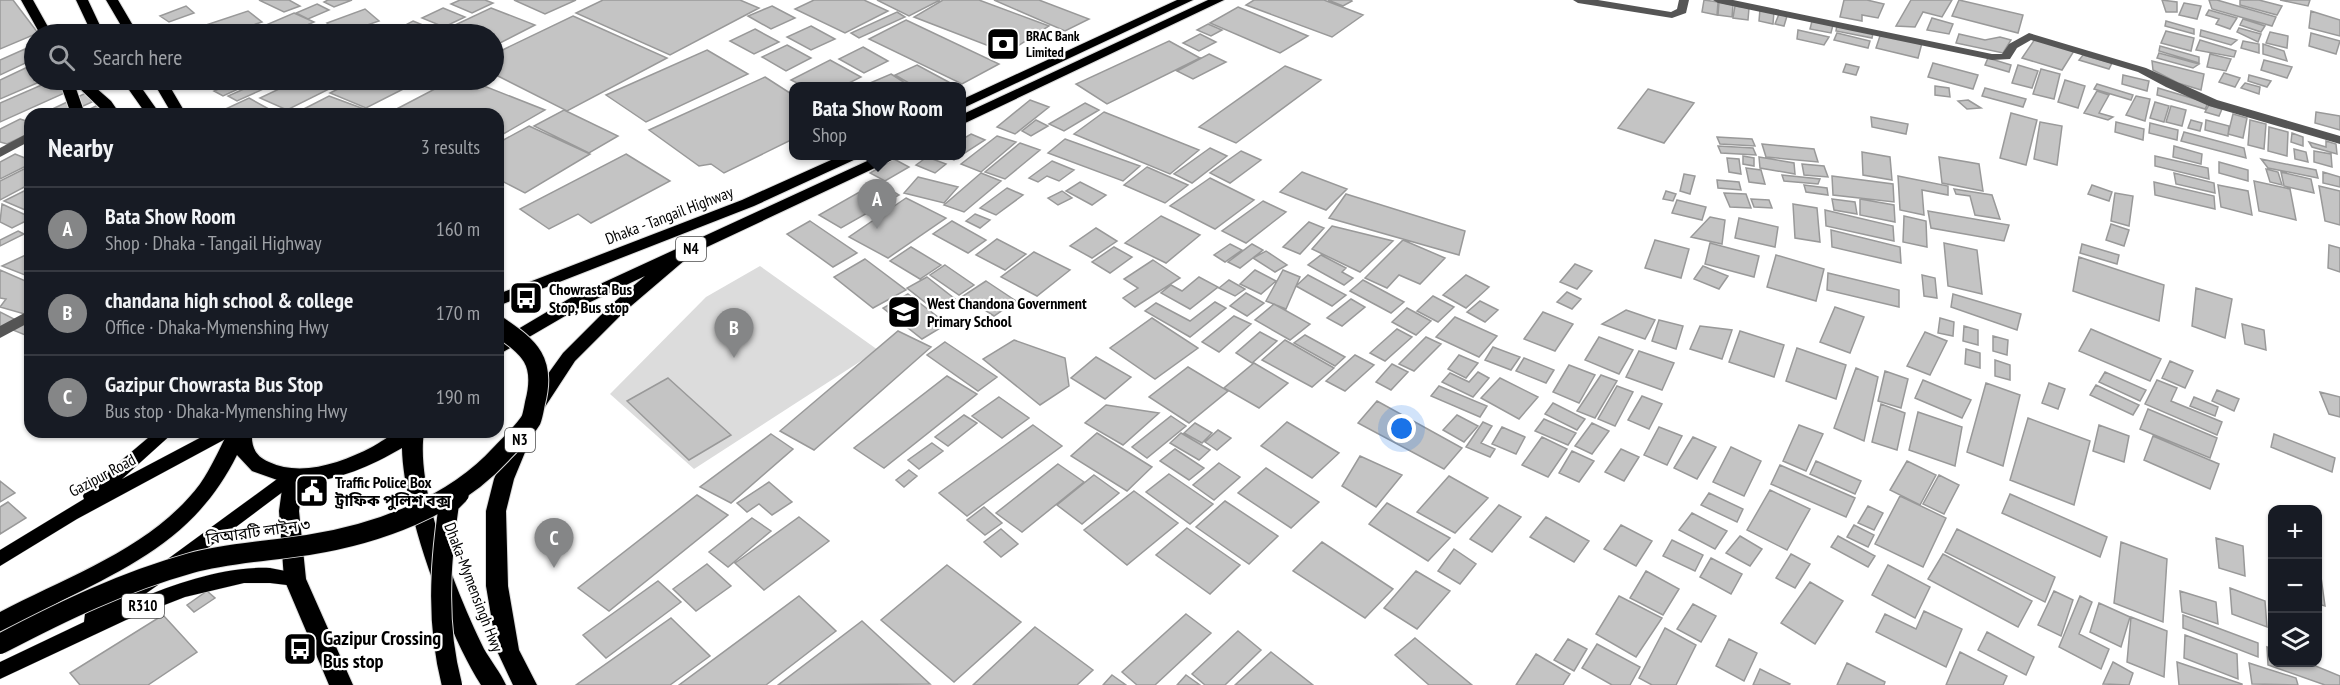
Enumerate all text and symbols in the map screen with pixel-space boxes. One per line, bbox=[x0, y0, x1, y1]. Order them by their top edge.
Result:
search box bbox=[24, 24, 504, 90]
bank icon: BRAC Bank Limited bbox=[985, 26, 1021, 62]
place label: BRAC Bank Limited bbox=[1026, 27, 1080, 61]
icon: search bbox=[45, 41, 78, 74]
text: Search here bbox=[93, 43, 182, 71]
popup bbox=[789, 82, 966, 160]
text: Bata Show Room bbox=[812, 94, 943, 122]
text: Shop bbox=[812, 122, 847, 148]
text: Nearby bbox=[48, 131, 113, 164]
text: 3 results bbox=[421, 134, 480, 160]
pin: A bbox=[858, 180, 896, 229]
street label: Dhaka - Tangail Highway bbox=[602, 181, 736, 249]
text: Bata Show Room bbox=[105, 202, 236, 230]
text: A bbox=[62, 216, 73, 242]
text: 160 m bbox=[436, 216, 480, 242]
text: Shop · Dhaka - Tangail Highway bbox=[105, 230, 321, 256]
road number: N4 bbox=[676, 237, 706, 261]
place label: Chowrasta Bus Stop, Bus stop bbox=[549, 279, 632, 317]
bus stop icon: Chowrasta Bus Stop, Bus stop bbox=[508, 280, 544, 316]
text: chandana high school & college bbox=[105, 286, 353, 314]
place label: West Chandona Government Primary School bbox=[926, 293, 1087, 331]
school or university icon: West Chandona Government Primary School bbox=[886, 294, 922, 330]
text: B bbox=[63, 300, 72, 326]
text: 170 m bbox=[436, 300, 480, 326]
pin: B bbox=[714, 308, 754, 358]
text: Office · Dhaka-Mymenshing Hwy bbox=[105, 314, 329, 340]
text: Gazipur Chowrasta Bus Stop bbox=[105, 370, 323, 398]
text: C bbox=[63, 384, 72, 410]
text: 190 m bbox=[436, 384, 480, 410]
text: Bus stop · Dhaka-Mymenshing Hwy bbox=[105, 398, 347, 424]
your location bbox=[1387, 414, 1416, 443]
road number: N3 bbox=[505, 428, 535, 452]
street label: Gazipur Road bbox=[65, 449, 139, 501]
place label: Traffic Police Box ট্রাফিক পুলিশ বক্স bbox=[334, 472, 452, 511]
public building icon: Traffic Police Box ট্রাফিক পুলিশ বক্স bbox=[294, 473, 330, 509]
map controls bbox=[2268, 505, 2322, 667]
button: + bbox=[2268, 505, 2322, 559]
street label: বিআরটি লাইন ৩ bbox=[203, 514, 312, 548]
pin: C bbox=[534, 518, 574, 568]
street label: Dhaka-Mymensingh Hwy bbox=[440, 520, 508, 654]
button: − bbox=[2268, 559, 2322, 613]
road number: R310 bbox=[122, 594, 164, 618]
button: layers bbox=[2268, 613, 2322, 667]
place label: Gazipur Crossing Bus stop bbox=[323, 625, 441, 674]
bus stop icon: Gazipur Crossing Bus stop bbox=[282, 631, 318, 667]

